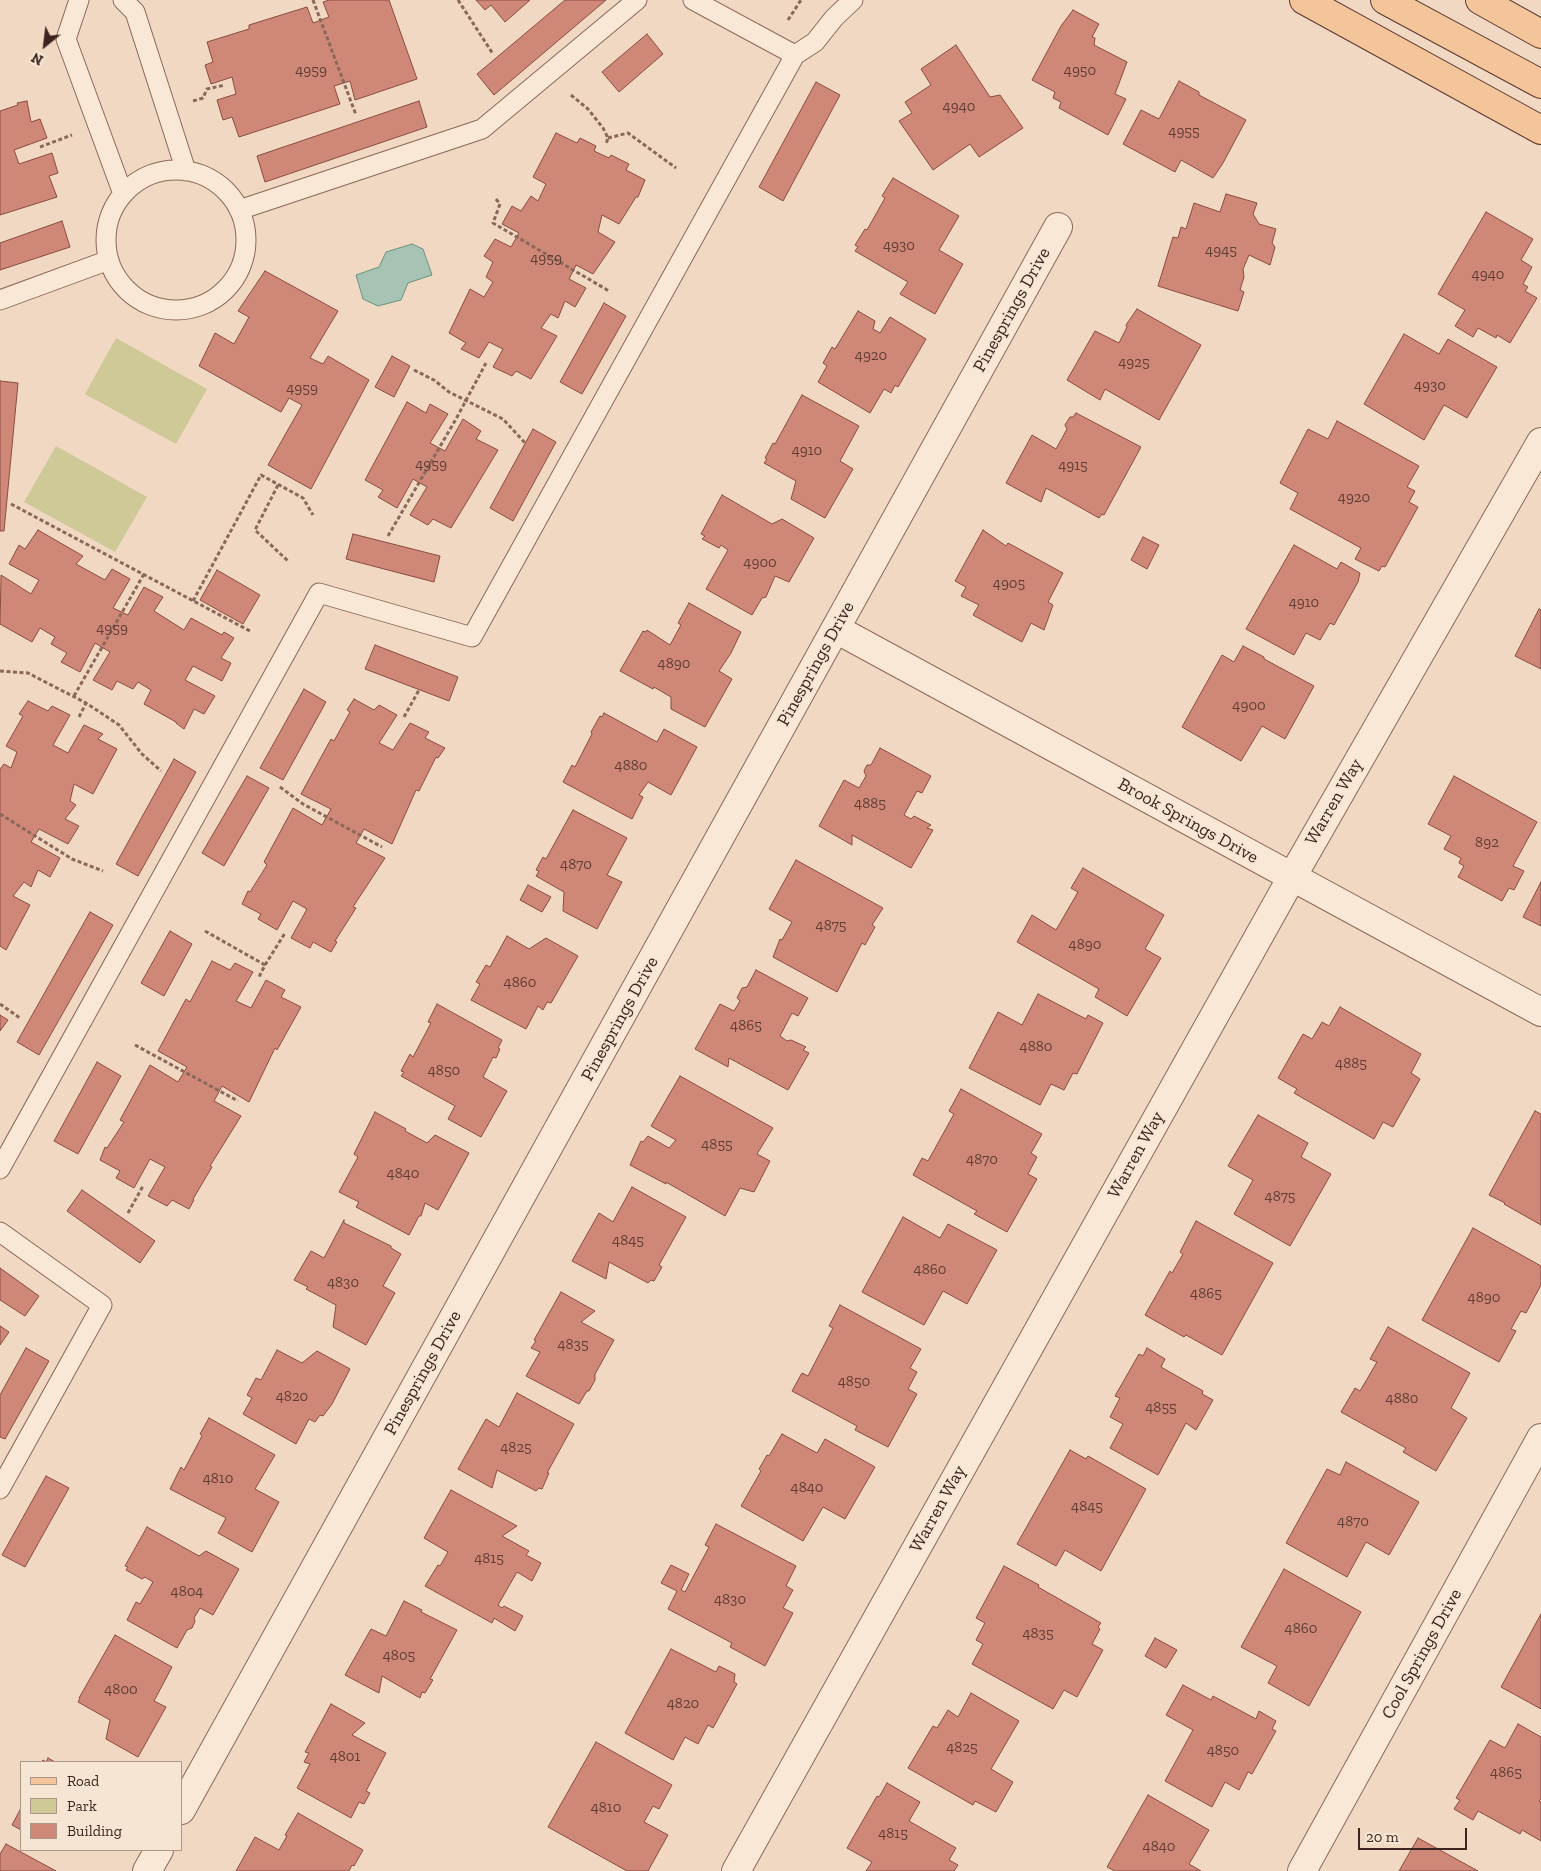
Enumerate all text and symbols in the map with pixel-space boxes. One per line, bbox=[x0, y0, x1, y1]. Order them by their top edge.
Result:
north arrow bbox=[20, 20, 70, 70]
text: N bbox=[29, 49, 46, 69]
house number: 4959 bbox=[295, 62, 327, 80]
house number: 4950 bbox=[1064, 62, 1096, 80]
house number: 4940 bbox=[943, 98, 975, 116]
house number: 4955 bbox=[1168, 123, 1200, 141]
house number: 4930 bbox=[883, 237, 915, 255]
house number: 4945 bbox=[1205, 242, 1237, 260]
street label: Pinesprings Drive bbox=[969, 244, 1055, 376]
house number: 4959 bbox=[530, 250, 562, 268]
house number: 4940 bbox=[1472, 266, 1504, 284]
house number: 4920 bbox=[855, 347, 887, 365]
house number: 4925 bbox=[1118, 354, 1150, 372]
house number: 4930 bbox=[1414, 377, 1446, 395]
house number: 4959 bbox=[286, 380, 318, 398]
house number: 4910 bbox=[792, 442, 822, 460]
house number: 4959 bbox=[415, 456, 447, 474]
house number: 4915 bbox=[1058, 457, 1088, 475]
house number: 4920 bbox=[1338, 489, 1370, 507]
house number: 4900 bbox=[743, 554, 777, 572]
house number: 4905 bbox=[993, 575, 1025, 593]
house number: 4910 bbox=[1289, 594, 1319, 612]
street label: Pinesprings Drive bbox=[773, 598, 859, 730]
house number: 4959 bbox=[96, 620, 128, 638]
house number: 4890 bbox=[658, 655, 690, 673]
house number: 4900 bbox=[1232, 697, 1266, 715]
street label: Warren Way bbox=[1301, 755, 1367, 849]
house number: 4880 bbox=[615, 757, 647, 775]
street label: Brook Springs Drive bbox=[1114, 774, 1262, 868]
house number: 4885 bbox=[854, 795, 886, 813]
house number: 892 bbox=[1475, 834, 1499, 852]
house number: 4870 bbox=[560, 856, 592, 874]
house number: 4875 bbox=[816, 917, 846, 935]
house number: 4890 bbox=[1069, 936, 1101, 954]
street label: Pinesprings Drive bbox=[577, 953, 663, 1085]
house number: 4860 bbox=[504, 974, 536, 992]
house number: 4865 bbox=[730, 1017, 762, 1035]
house number: 4880 bbox=[1020, 1038, 1052, 1056]
house number: 4885 bbox=[1335, 1055, 1367, 1073]
house number: 4850 bbox=[428, 1062, 460, 1080]
street label: Warren Way bbox=[1103, 1108, 1169, 1202]
house number: 4855 bbox=[701, 1136, 733, 1154]
house number: 4870 bbox=[966, 1151, 998, 1169]
house number: 4840 bbox=[387, 1165, 419, 1183]
house number: 4875 bbox=[1265, 1188, 1295, 1206]
house number: 4845 bbox=[612, 1232, 644, 1250]
house number: 4860 bbox=[914, 1261, 946, 1279]
house number: 4830 bbox=[327, 1274, 359, 1292]
house number: 4865 bbox=[1190, 1285, 1222, 1303]
house number: 4890 bbox=[1468, 1289, 1500, 1307]
street label: Pinesprings Drive bbox=[380, 1307, 466, 1439]
house number: 4835 bbox=[557, 1336, 589, 1354]
house number: 4850 bbox=[838, 1373, 870, 1391]
house number: 4820 bbox=[276, 1388, 308, 1406]
house number: 4880 bbox=[1386, 1390, 1418, 1408]
house number: 4855 bbox=[1145, 1399, 1177, 1417]
house number: 4825 bbox=[500, 1439, 532, 1457]
street label: Warren Way bbox=[905, 1462, 971, 1556]
house number: 4810 bbox=[203, 1470, 233, 1488]
house number: 4840 bbox=[791, 1479, 823, 1497]
house number: 4845 bbox=[1071, 1498, 1103, 1516]
house number: 4870 bbox=[1337, 1513, 1369, 1531]
house number: 4815 bbox=[474, 1550, 504, 1568]
house number: 4804 bbox=[171, 1583, 203, 1601]
street label: Cool Springs Drive bbox=[1377, 1585, 1467, 1723]
house number: 4830 bbox=[714, 1591, 746, 1609]
house number: 4860 bbox=[1285, 1620, 1317, 1638]
house number: 4835 bbox=[1022, 1625, 1054, 1643]
house number: 4805 bbox=[383, 1647, 415, 1665]
house number: 4800 bbox=[104, 1681, 138, 1699]
house number: 4820 bbox=[667, 1695, 699, 1713]
house number: 4825 bbox=[946, 1739, 978, 1757]
house number: 4850 bbox=[1207, 1742, 1239, 1760]
house number: 4801 bbox=[330, 1748, 360, 1766]
legend bbox=[20, 1761, 182, 1851]
house number: 4865 bbox=[1490, 1764, 1522, 1782]
text: Road bbox=[67, 1772, 99, 1790]
text: Park bbox=[67, 1797, 97, 1815]
house number: 4810 bbox=[591, 1799, 621, 1817]
scale bar bbox=[1361, 1818, 1470, 1850]
text: Building bbox=[67, 1822, 122, 1840]
house number: 4815 bbox=[878, 1825, 908, 1843]
text: 20 m bbox=[1366, 1828, 1399, 1846]
house number: 4840 bbox=[1143, 1838, 1175, 1856]

